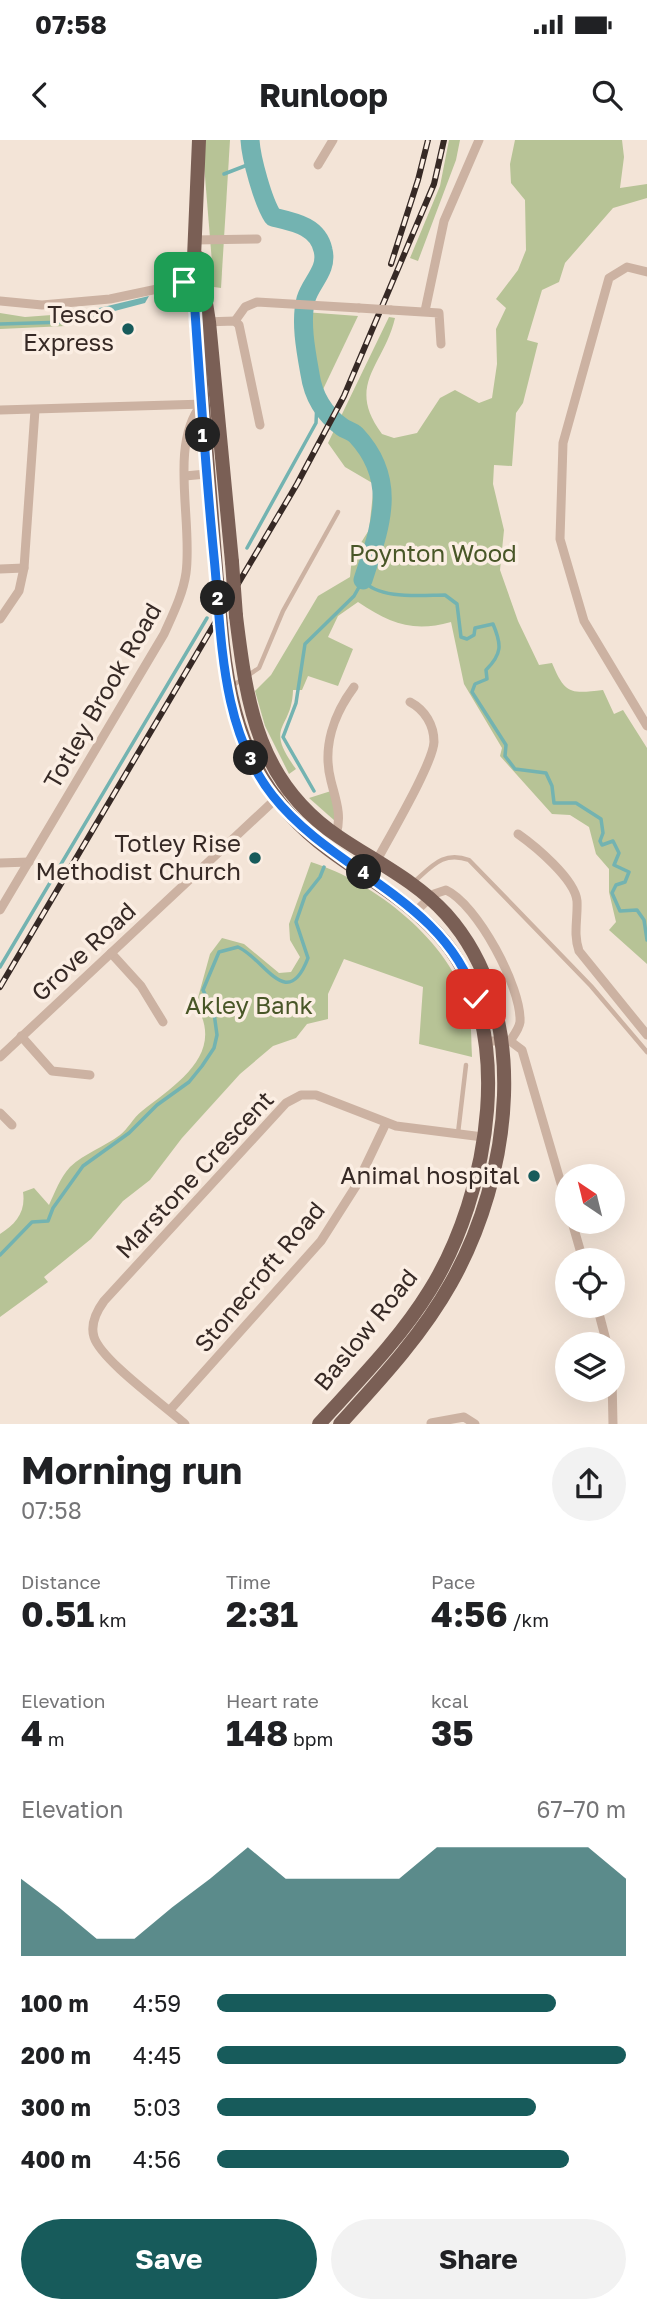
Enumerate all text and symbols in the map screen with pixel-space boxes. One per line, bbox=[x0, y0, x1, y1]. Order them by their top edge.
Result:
text: 07:58 bbox=[35, 9, 107, 40]
icon: back bbox=[21, 76, 59, 114]
text: Runloop bbox=[259, 76, 388, 114]
icon: search bbox=[588, 76, 626, 114]
pin bbox=[154, 252, 214, 312]
icon: arrive bbox=[165, 263, 203, 301]
place label: Tesco Express bbox=[23, 299, 114, 356]
marker: Tesco Express bbox=[120, 321, 136, 337]
pin: 1 bbox=[186, 418, 220, 452]
text: 1 bbox=[198, 423, 207, 446]
park label: Poynton Wood bbox=[349, 538, 517, 567]
pin: 2 bbox=[200, 580, 235, 616]
text: 2 bbox=[212, 586, 223, 609]
street label: Totley Brook Road bbox=[37, 597, 167, 793]
pin: 3 bbox=[233, 740, 268, 776]
text: 3 bbox=[245, 746, 256, 769]
place label: Totley Rise Methodist Church bbox=[36, 828, 241, 885]
marker: Totley Rise Methodist Church bbox=[247, 850, 263, 866]
pin: 4 bbox=[346, 854, 382, 890]
text: 4 bbox=[358, 860, 369, 883]
street label: Grove Road bbox=[25, 895, 141, 1006]
pin bbox=[446, 969, 506, 1029]
icon: check bbox=[457, 980, 495, 1018]
park label: Akley Bank bbox=[185, 990, 313, 1019]
street label: Marstone Crescent bbox=[109, 1084, 279, 1264]
place label: Animal hospital bbox=[340, 1160, 520, 1189]
north arrow bbox=[555, 1164, 625, 1234]
map controls bbox=[555, 1164, 625, 1402]
marker: Animal hospital bbox=[526, 1168, 542, 1184]
street label: Stonecroft Road bbox=[188, 1195, 330, 1357]
button: locate bbox=[555, 1248, 625, 1318]
street label: Baslow Road bbox=[307, 1262, 423, 1396]
button: layers bbox=[555, 1332, 625, 1402]
text: Morning run bbox=[21, 1447, 242, 1492]
button: share bbox=[552, 1447, 626, 1521]
text: 07:58 bbox=[21, 1496, 82, 1524]
text: Distance bbox=[21, 1570, 101, 1593]
text: Time bbox=[226, 1570, 271, 1593]
text: Pace bbox=[431, 1570, 475, 1593]
text: 0.51 bbox=[21, 1593, 94, 1635]
text: 2:31 bbox=[226, 1593, 298, 1635]
text: 4:56 bbox=[431, 1593, 508, 1635]
text: km bbox=[94, 1608, 127, 1631]
text: /km bbox=[508, 1608, 549, 1631]
text: Elevation bbox=[21, 1689, 106, 1712]
text: Heart rate bbox=[226, 1689, 319, 1712]
text: kcal bbox=[431, 1689, 469, 1712]
text: 4 bbox=[21, 1712, 43, 1754]
text: 148 bbox=[226, 1712, 288, 1754]
text: 35 bbox=[431, 1712, 474, 1754]
text: m bbox=[43, 1727, 64, 1750]
text: bpm bbox=[288, 1727, 333, 1750]
text: Elevation bbox=[21, 1795, 123, 1823]
text: 67–70 m bbox=[537, 1795, 626, 1823]
text: 100 m bbox=[21, 1989, 89, 2017]
text: 4:59 bbox=[133, 1989, 181, 2017]
text: 200 m bbox=[21, 2041, 91, 2069]
text: 4:45 bbox=[133, 2041, 181, 2069]
text: 300 m bbox=[21, 2093, 91, 2121]
text: 5:03 bbox=[133, 2093, 181, 2121]
text: 400 m bbox=[21, 2145, 91, 2173]
text: 4:56 bbox=[133, 2145, 181, 2173]
button: Save bbox=[21, 2219, 317, 2299]
button: Share bbox=[331, 2219, 626, 2299]

